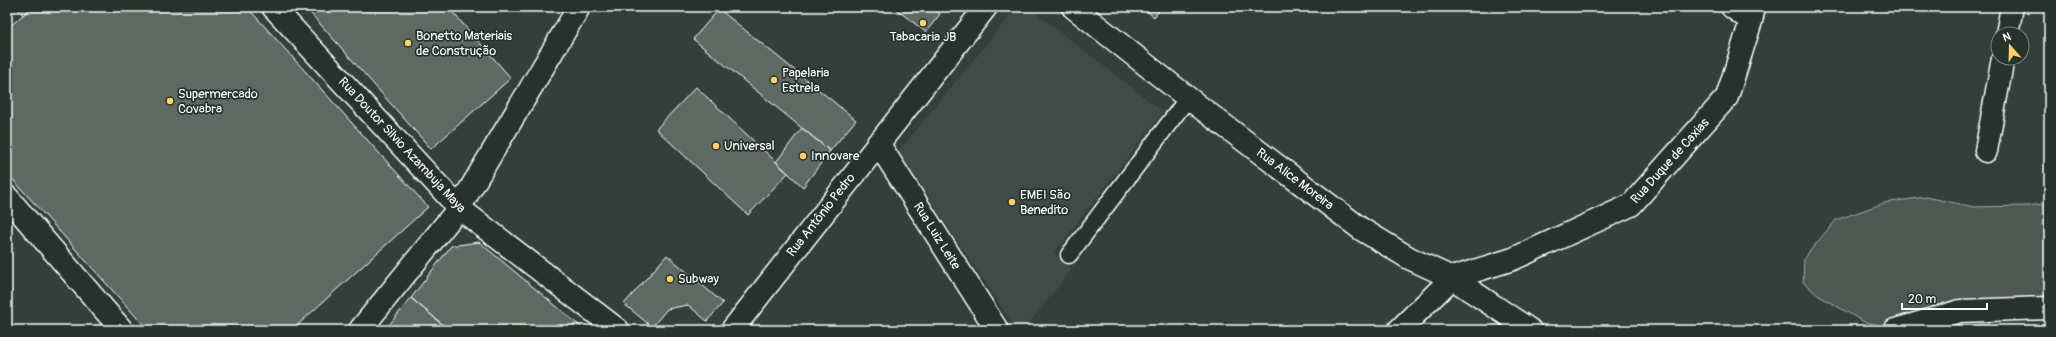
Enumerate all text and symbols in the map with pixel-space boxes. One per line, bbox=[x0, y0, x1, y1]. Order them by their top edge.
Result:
marker: Tabacaria JB bbox=[918, 18, 928, 28]
north arrow bbox=[1990, 26, 2030, 66]
place label: Bonetto Materiais de Construção bbox=[416, 28, 512, 59]
place label: Tabacaria JB bbox=[890, 29, 956, 45]
text: N bbox=[2001, 30, 2013, 44]
marker: Bonetto Materiais de Construção bbox=[403, 38, 413, 48]
place label: Papelaria Estrela bbox=[782, 65, 829, 96]
street label: Rua Doutor Silvio Azambuja Maya bbox=[335, 74, 469, 216]
marker: Papelaria Estrela bbox=[769, 75, 779, 85]
place label: Supermercado Covabra bbox=[178, 86, 258, 117]
marker: Supermercado Covabra bbox=[165, 96, 175, 106]
street label: Rua Duque de Caxias bbox=[1627, 115, 1713, 207]
place label: Universal bbox=[724, 138, 775, 154]
marker: Universal bbox=[711, 141, 721, 151]
street label: Rua Alice Moreira bbox=[1253, 145, 1337, 213]
place label: Innovare bbox=[811, 148, 860, 164]
marker: Innovare bbox=[798, 151, 808, 161]
street label: Rua Antônio Pedro bbox=[783, 170, 859, 260]
place label: EMEI São Benedito bbox=[1020, 187, 1071, 218]
marker: EMEI São Benedito bbox=[1007, 197, 1017, 207]
street label: Rua Luiz Leite bbox=[910, 199, 964, 273]
place label: Subway bbox=[678, 271, 719, 287]
marker: Subway bbox=[665, 274, 675, 284]
scale bar bbox=[1902, 285, 1987, 311]
text: 20 m bbox=[1908, 292, 1937, 307]

